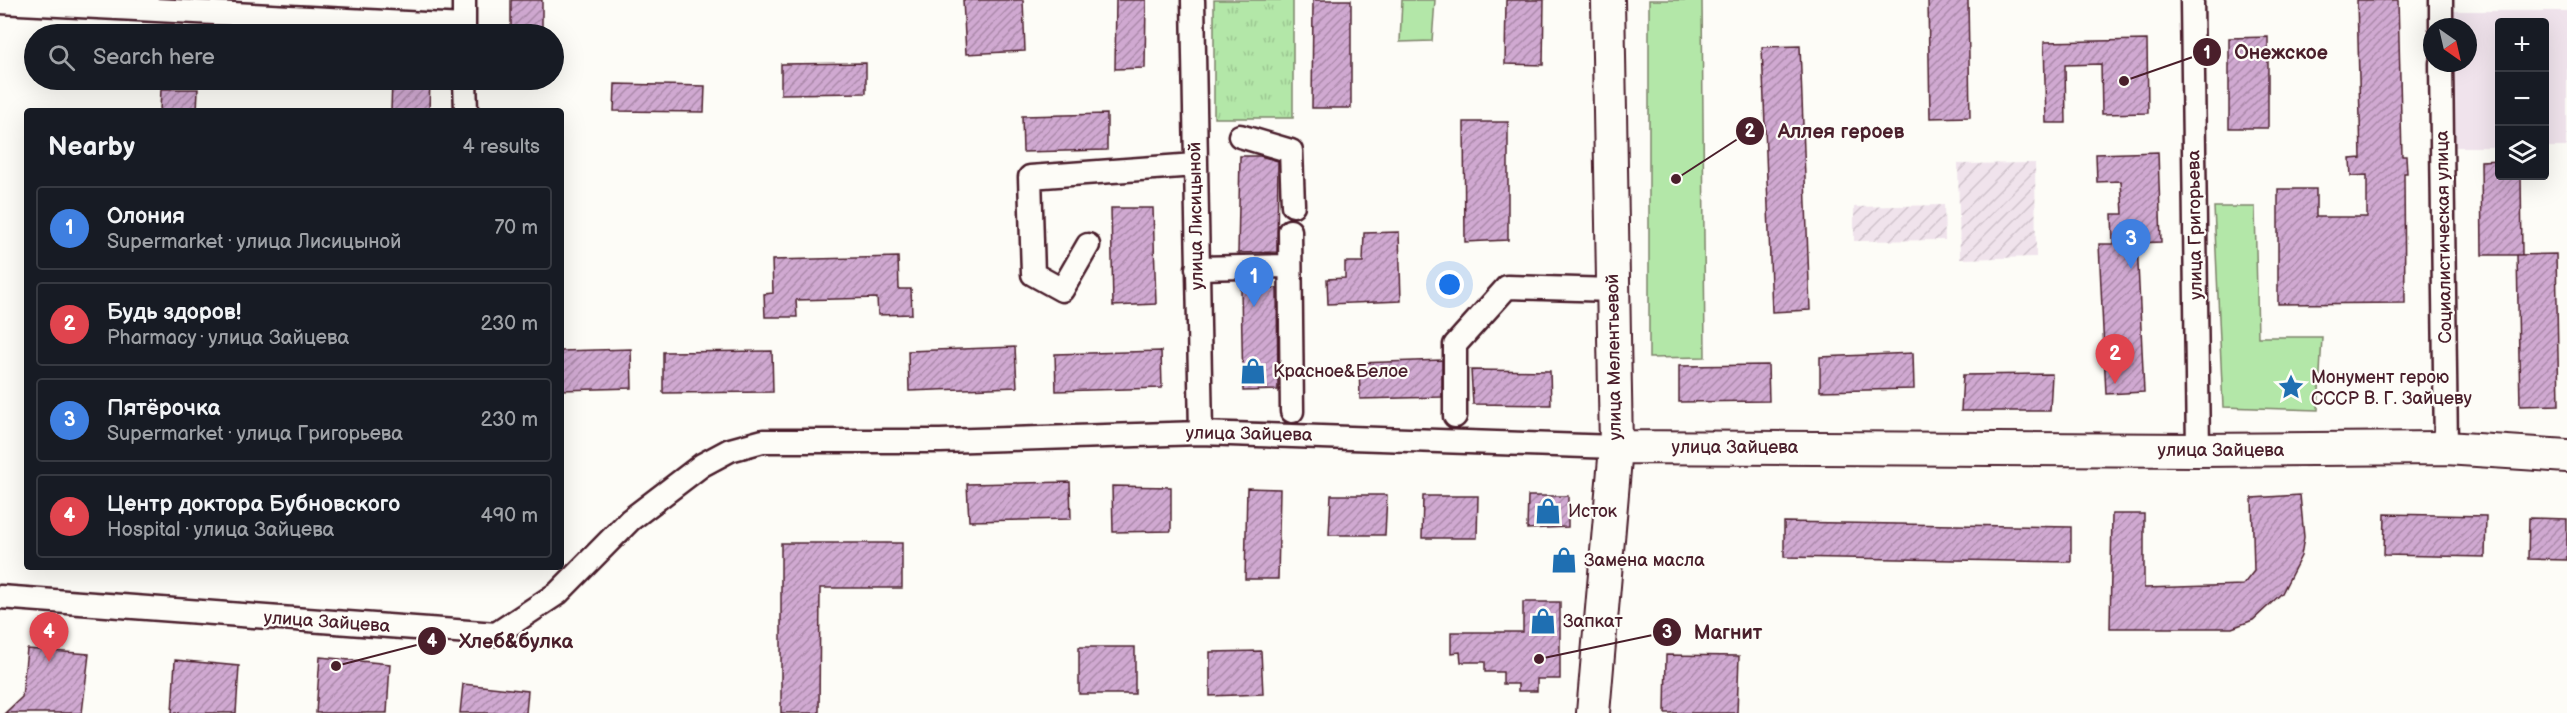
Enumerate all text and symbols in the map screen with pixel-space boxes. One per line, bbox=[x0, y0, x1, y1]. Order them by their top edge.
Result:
north arrow bbox=[2423, 18, 2477, 72]
map controls bbox=[2495, 18, 2549, 180]
button: + bbox=[2495, 18, 2549, 72]
search box bbox=[24, 24, 564, 90]
callout: Онежское bbox=[2192, 33, 2340, 71]
icon: search bbox=[45, 41, 78, 74]
text: Онежское bbox=[2234, 41, 2328, 65]
text: 1 bbox=[2203, 43, 2211, 64]
text: Search here bbox=[93, 44, 215, 71]
button: − bbox=[2495, 72, 2549, 126]
callout: Аллея героев bbox=[1735, 112, 1916, 150]
text: Аллея героев bbox=[1777, 120, 1904, 144]
text: 2 bbox=[1745, 121, 1756, 142]
button: layers bbox=[2495, 126, 2549, 180]
street label: Социалистическая улица bbox=[2432, 130, 2456, 344]
text: Nearby bbox=[48, 132, 135, 163]
text: 4 results bbox=[462, 135, 540, 159]
street label: улица Лисицыной bbox=[1184, 142, 1208, 290]
street label: улица Григорьева bbox=[2183, 150, 2207, 300]
text: Олония bbox=[107, 203, 185, 230]
text: 1 bbox=[65, 216, 74, 240]
text: 70 m bbox=[494, 216, 538, 240]
pin: 3 bbox=[2112, 220, 2150, 269]
text: Supermarket · улица Лисицыной bbox=[107, 230, 401, 254]
pin: 1 bbox=[1234, 258, 1274, 307]
your location bbox=[1435, 270, 1464, 299]
street label: улица Мелентьевой bbox=[1602, 274, 1626, 440]
text: Будь здоров! bbox=[107, 299, 242, 326]
text: 2 bbox=[64, 312, 75, 336]
text: 230 m bbox=[481, 312, 538, 336]
text: Pharmacy · улица Зайцева bbox=[107, 326, 349, 350]
pin: 2 bbox=[2096, 334, 2134, 384]
shop icon: Красное&Белое bbox=[1238, 356, 1268, 386]
place label: Красное&Белое bbox=[1273, 361, 1408, 382]
place label: Монумент герою СССР В. Г. Зайцеву bbox=[2311, 367, 2472, 409]
place icon: Монумент герою СССР В. Г. Зайцеву bbox=[2276, 372, 2306, 402]
text: Пятёрочка bbox=[107, 395, 220, 422]
text: 3 bbox=[64, 408, 75, 432]
text: 230 m bbox=[481, 408, 538, 432]
text: Supermarket · улица Григорьева bbox=[107, 422, 403, 446]
street label: улица Зайцева bbox=[1185, 422, 1313, 446]
street label: улица Зайцева bbox=[1672, 437, 1799, 458]
street label: улица Зайцева bbox=[2158, 440, 2285, 461]
text: Центр доктора Бубновского bbox=[107, 491, 400, 518]
shop icon: Исток bbox=[1533, 496, 1563, 526]
place label: Исток bbox=[1568, 501, 1618, 522]
text: 4 bbox=[64, 504, 75, 528]
text: 490 m bbox=[481, 504, 538, 528]
text: Hospital · улица Зайцева bbox=[107, 518, 334, 542]
shop icon: Замена масла bbox=[1549, 545, 1579, 575]
place label: Замена масла bbox=[1584, 550, 1705, 571]
shop icon: Запкат bbox=[1528, 606, 1558, 636]
street label: улица Зайцева bbox=[263, 607, 391, 637]
place label: Запкат bbox=[1563, 611, 1624, 632]
pin: 4 bbox=[29, 612, 68, 662]
callout: Магнит bbox=[1652, 613, 1775, 651]
text: Магнит bbox=[1694, 621, 1763, 645]
callout: Хлеб&булка bbox=[417, 622, 585, 660]
text: 3 bbox=[1662, 622, 1672, 643]
text: Хлеб&булка bbox=[458, 630, 573, 654]
text: 4 bbox=[427, 631, 438, 652]

